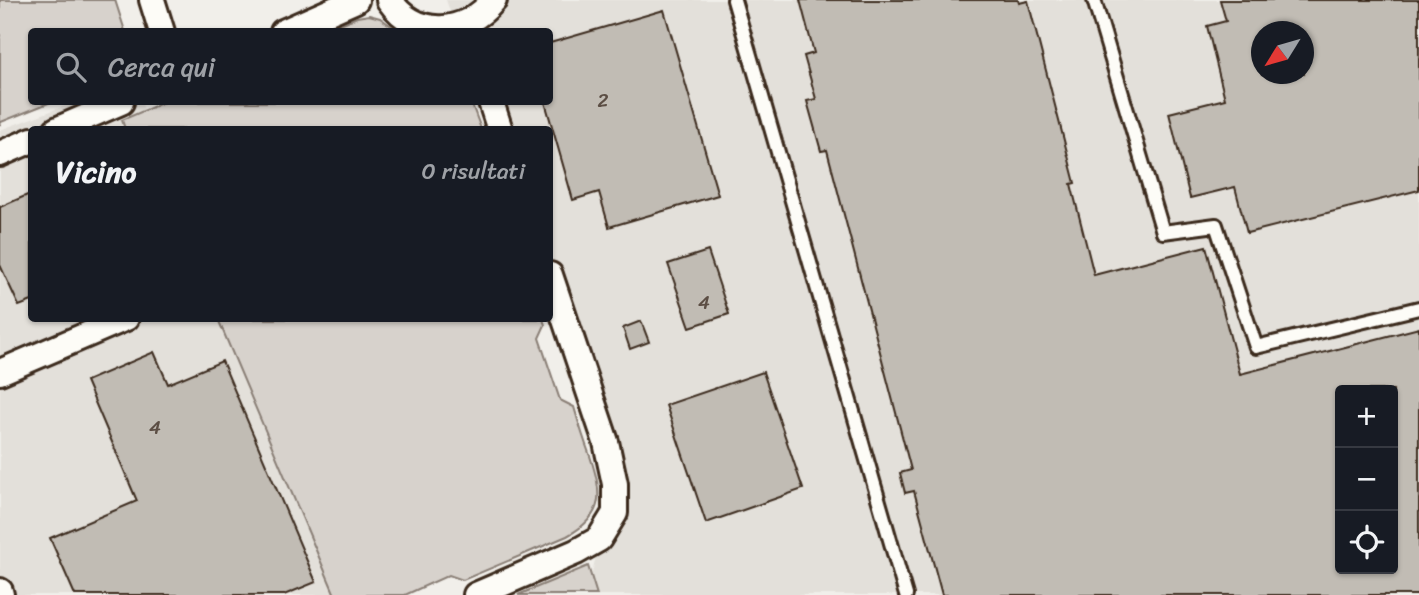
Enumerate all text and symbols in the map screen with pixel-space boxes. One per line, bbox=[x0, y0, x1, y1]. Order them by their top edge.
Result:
north arrow bbox=[1251, 21, 1314, 84]
search box bbox=[28, 28, 553, 105]
text: Cerca qui bbox=[108, 44, 215, 90]
icon: search bbox=[52, 48, 90, 86]
house number: 2 bbox=[598, 84, 609, 117]
text: Vicino bbox=[56, 145, 136, 199]
text: 0 risultati bbox=[421, 151, 525, 192]
house number: 4 bbox=[698, 286, 710, 319]
map controls bbox=[1335, 385, 1398, 574]
button: + bbox=[1335, 385, 1398, 448]
house number: 4 bbox=[149, 411, 161, 444]
button: − bbox=[1335, 448, 1398, 511]
button: locate bbox=[1335, 511, 1398, 574]

